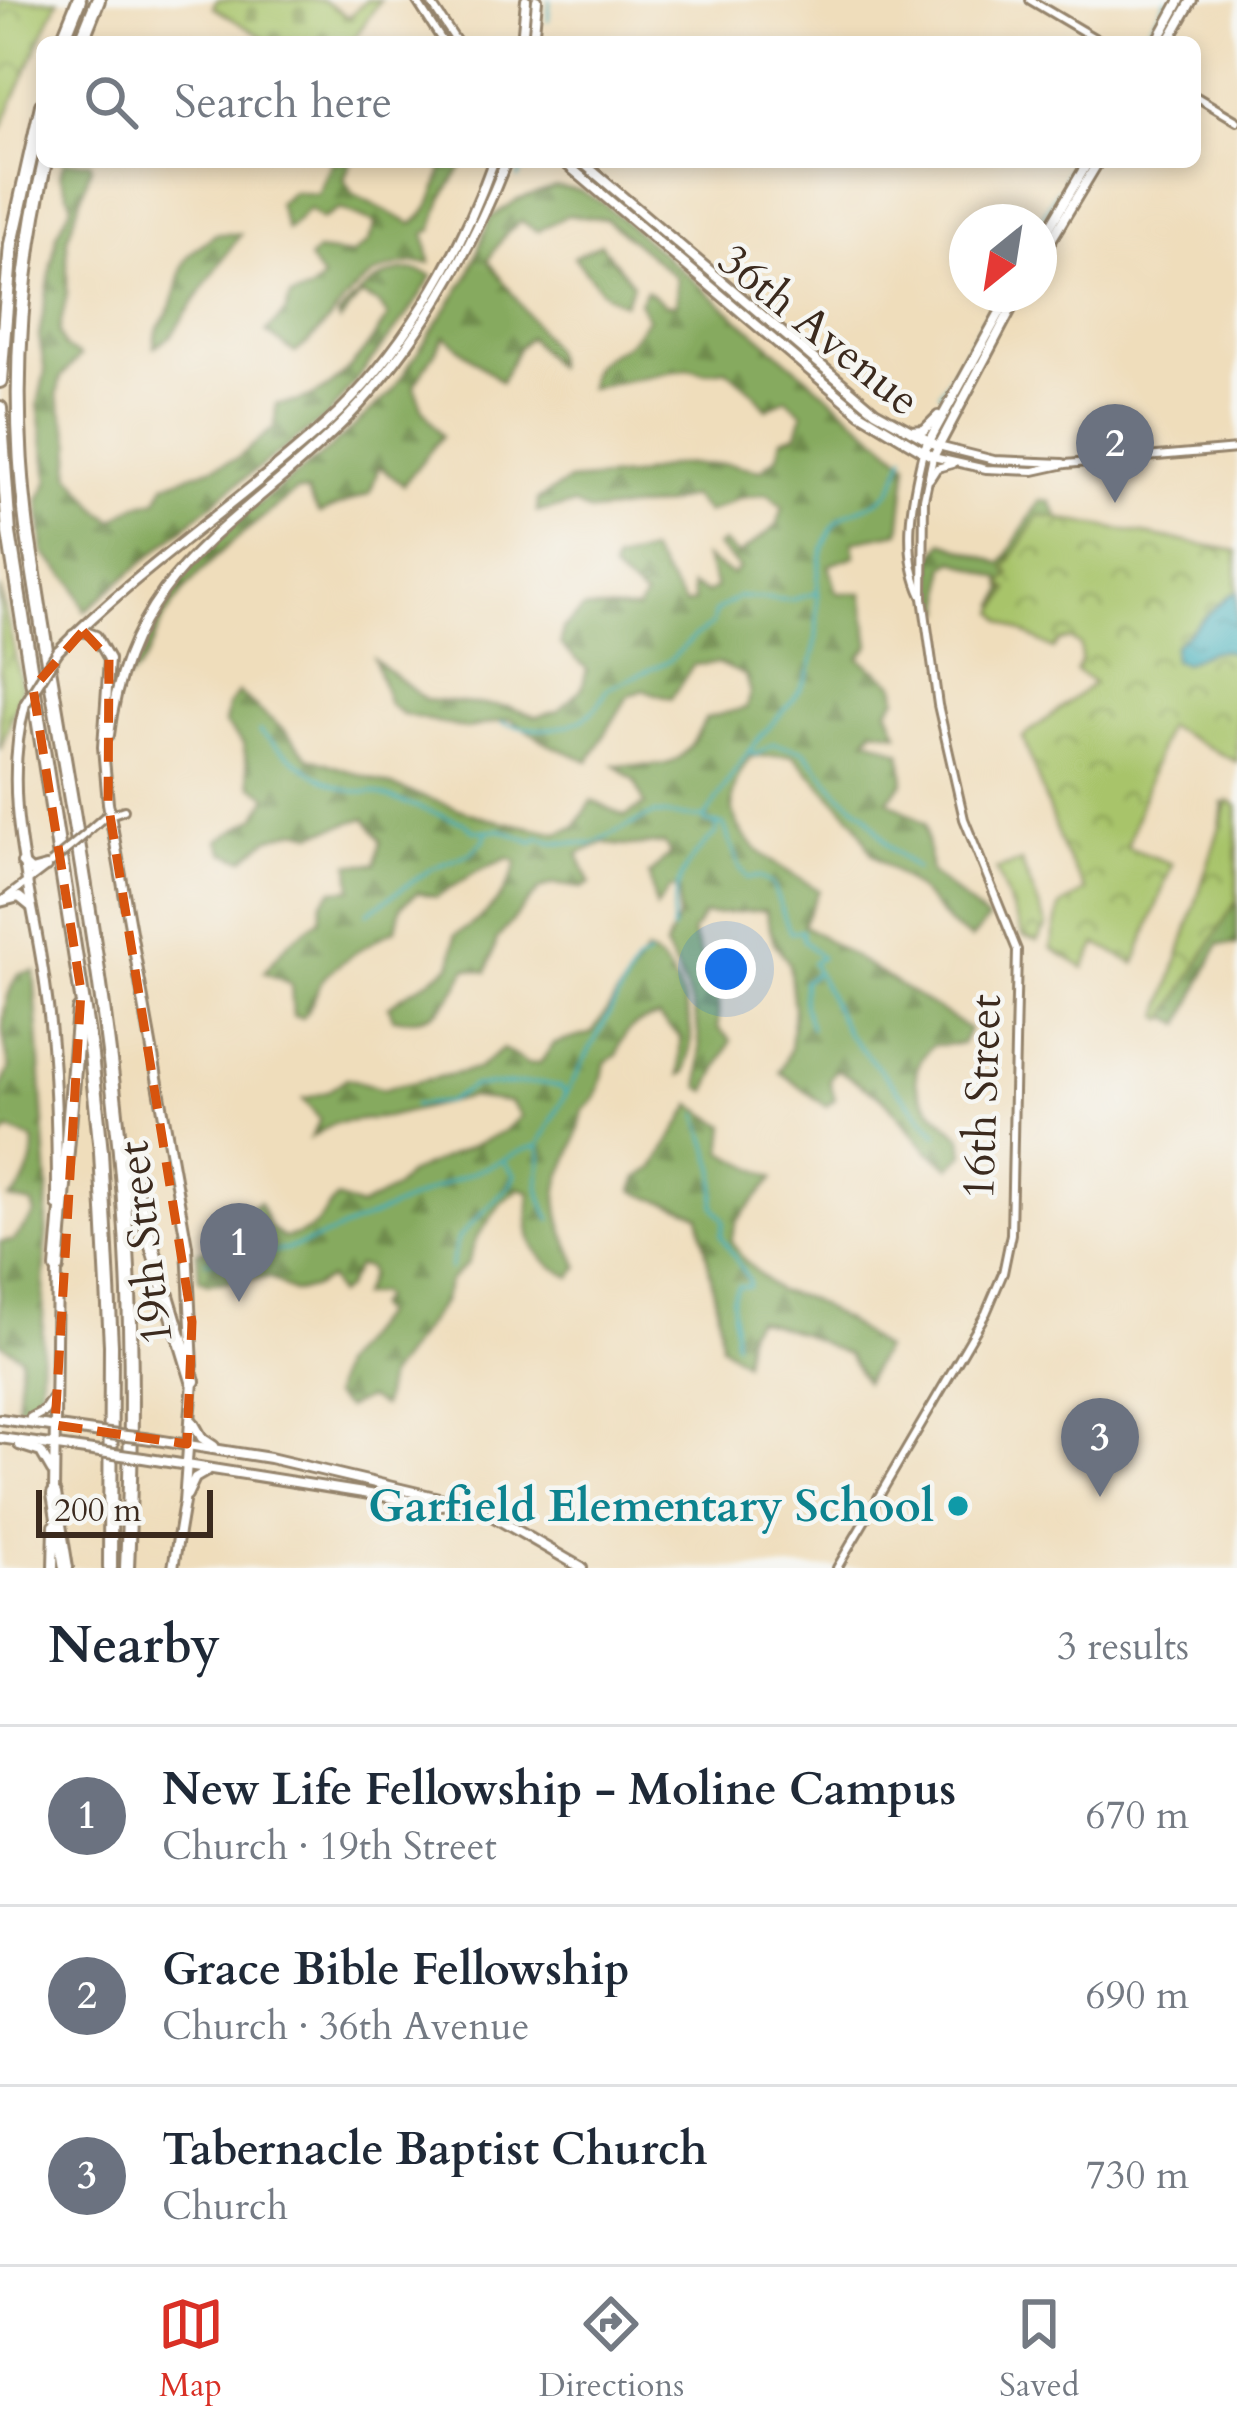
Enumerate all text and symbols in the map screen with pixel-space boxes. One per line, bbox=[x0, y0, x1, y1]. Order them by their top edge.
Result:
search box bbox=[36, 36, 1201, 168]
icon: search bbox=[78, 69, 144, 135]
text: Search here bbox=[174, 72, 392, 133]
north arrow bbox=[949, 204, 1057, 312]
street label: 36th Avenue bbox=[705, 230, 933, 430]
pin: 2 bbox=[1076, 404, 1154, 503]
your location bbox=[696, 939, 756, 999]
street label: 16th Street bbox=[948, 993, 1016, 1201]
street label: 19th Street bbox=[102, 1137, 188, 1349]
pin: 1 bbox=[200, 1203, 278, 1302]
pin: 3 bbox=[1061, 1398, 1139, 1497]
place label: Garfield Elementary School bbox=[368, 1476, 934, 1537]
scale bar bbox=[36, 1484, 213, 1537]
text: 200 m bbox=[54, 1488, 141, 1533]
marker: Garfield Elementary School bbox=[945, 1493, 971, 1519]
text: Nearby bbox=[48, 1611, 220, 1681]
text: 3 results bbox=[1057, 1620, 1189, 1673]
text: New Life Fellowship - Moline Campus bbox=[162, 1759, 956, 1820]
text: 1 bbox=[77, 1789, 97, 1842]
text: 670 m bbox=[1086, 1789, 1189, 1842]
text: Church · 19th Street bbox=[162, 1820, 497, 1873]
text: Grace Bible Fellowship bbox=[162, 1939, 630, 2000]
text: 2 bbox=[77, 1969, 97, 2022]
text: 690 m bbox=[1086, 1969, 1189, 2022]
text: Church · 36th Avenue bbox=[162, 2000, 530, 2053]
text: Tabernacle Baptist Church bbox=[162, 2119, 708, 2180]
text: 3 bbox=[77, 2149, 97, 2202]
text: 730 m bbox=[1086, 2149, 1189, 2202]
text: Church bbox=[162, 2180, 288, 2233]
tab: Map bbox=[158, 2291, 224, 2408]
tab: Directions bbox=[539, 2291, 684, 2408]
tab: Saved bbox=[999, 2291, 1079, 2408]

